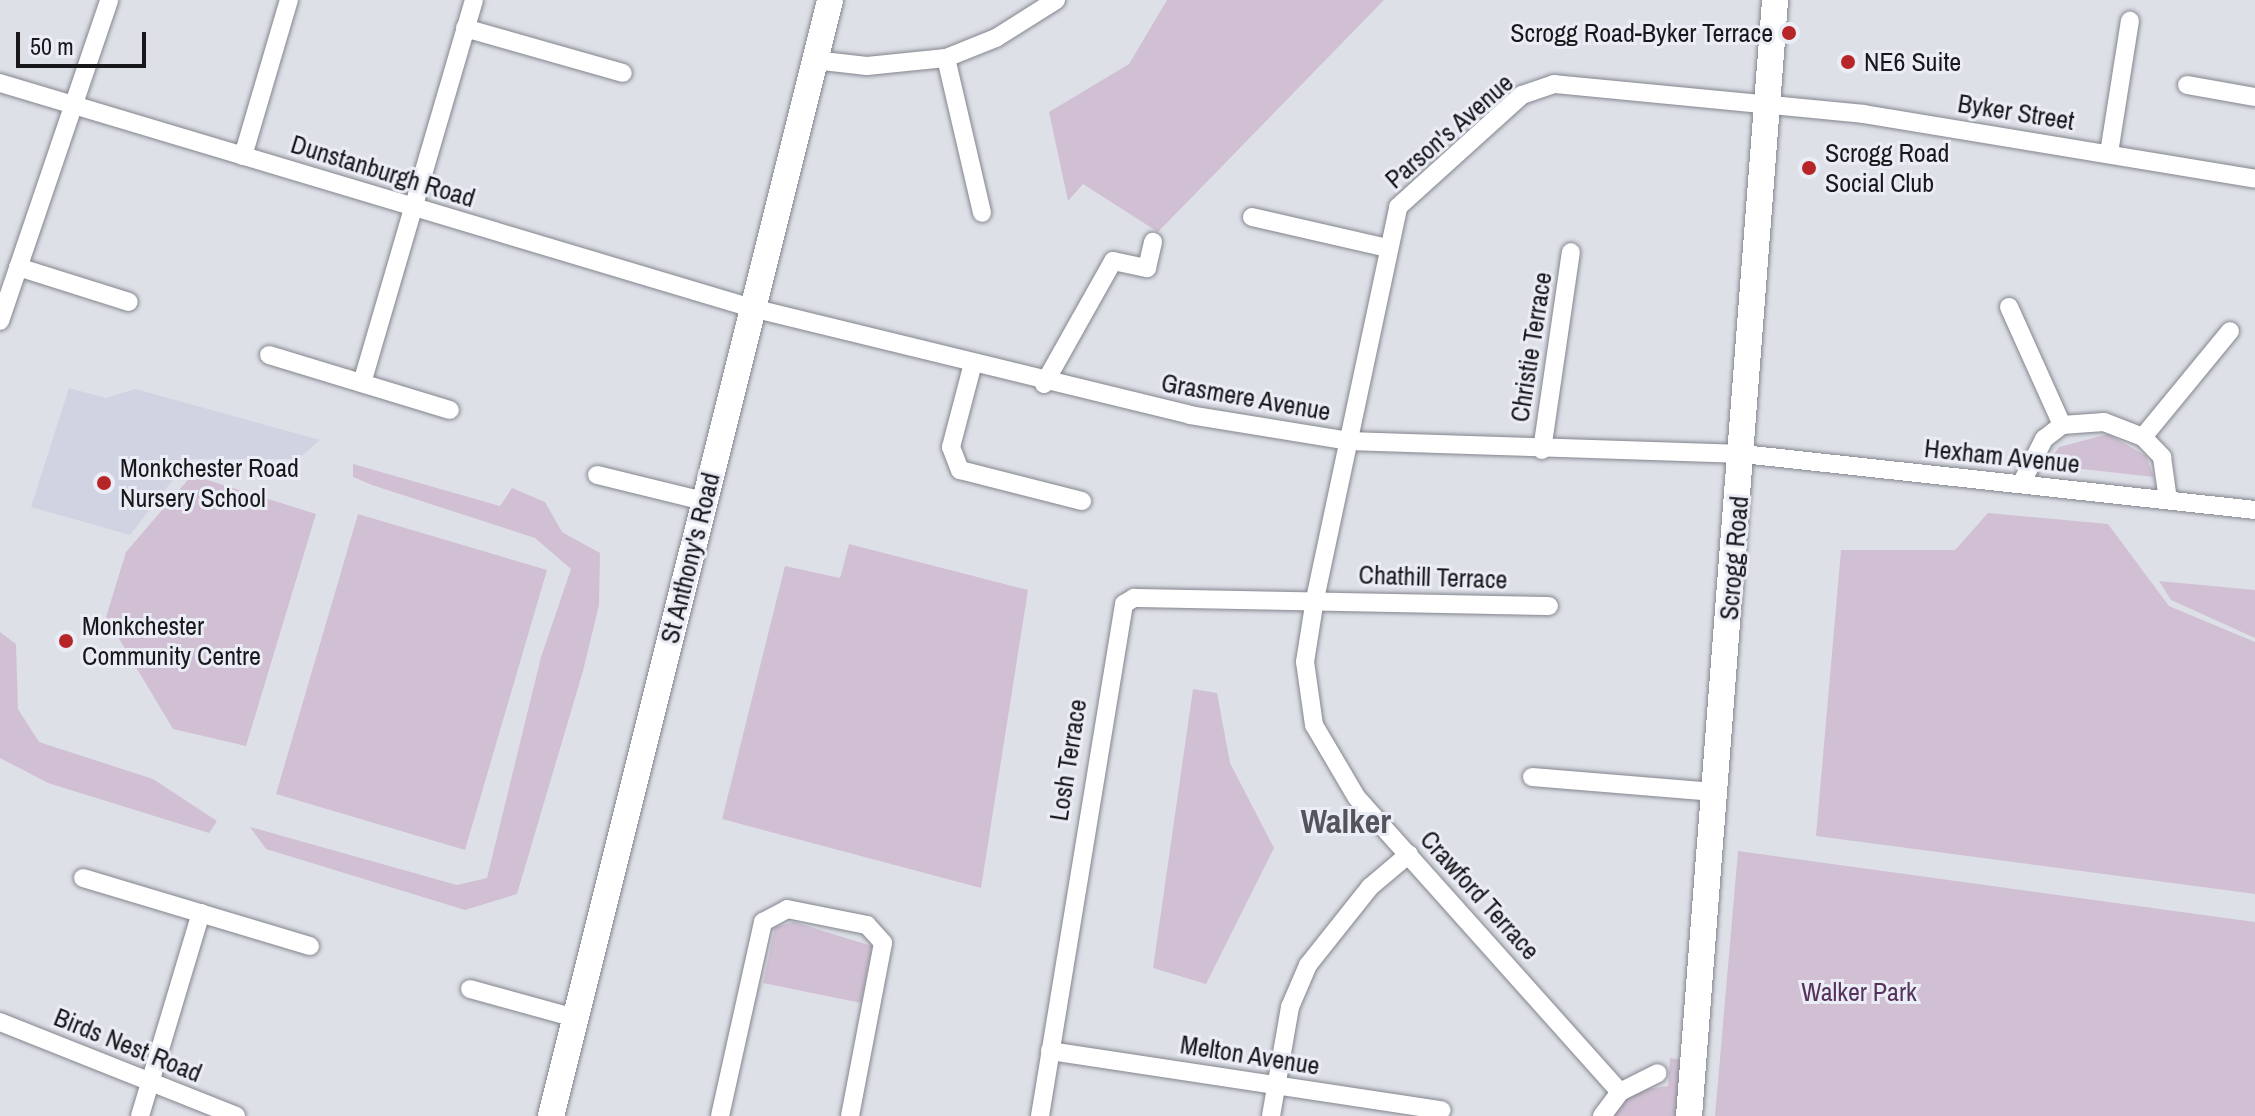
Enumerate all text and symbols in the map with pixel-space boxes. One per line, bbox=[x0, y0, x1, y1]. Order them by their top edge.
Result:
scale bar bbox=[20, 16, 150, 66]
place label: Scrogg Road-Byker Terrace bbox=[1510, 17, 1773, 49]
marker: Scrogg Road-Byker Terrace bbox=[1780, 24, 1798, 42]
text: 50 m bbox=[30, 30, 74, 62]
place label: NE6 Suite bbox=[1864, 46, 1961, 78]
marker: NE6 Suite bbox=[1839, 53, 1857, 71]
street label: Parson's Avenue bbox=[1378, 67, 1520, 195]
street label: Byker Street bbox=[1956, 87, 2076, 137]
street label: Dunstanburgh Road bbox=[287, 128, 479, 214]
place label: Scrogg Road Social Club bbox=[1825, 137, 1949, 198]
marker: Scrogg Road Social Club bbox=[1800, 159, 1818, 177]
street label: Christie Terrace bbox=[1504, 270, 1558, 424]
street label: Grasmere Avenue bbox=[1158, 367, 1334, 427]
street label: Hexham Avenue bbox=[1922, 432, 2082, 480]
place label: Monkchester Road Nursery School bbox=[120, 452, 299, 514]
street label: St Anthony's Road bbox=[654, 469, 726, 647]
marker: Monkchester Road Nursery School bbox=[95, 474, 113, 492]
street label: Scrogg Road bbox=[1713, 495, 1755, 621]
street label: Chathill Terrace bbox=[1358, 559, 1508, 595]
place label: Monkchester Community Centre bbox=[82, 610, 261, 672]
marker: Monkchester Community Centre bbox=[57, 632, 75, 650]
street label: Losh Terrace bbox=[1043, 697, 1093, 823]
district label: Walker bbox=[1301, 802, 1391, 842]
street label: Crawford Terrace bbox=[1414, 824, 1546, 966]
park label: Walker Park bbox=[1801, 976, 1917, 1008]
street label: Birds Nest Road bbox=[50, 1001, 206, 1089]
street label: Melton Avenue bbox=[1178, 1028, 1322, 1082]

